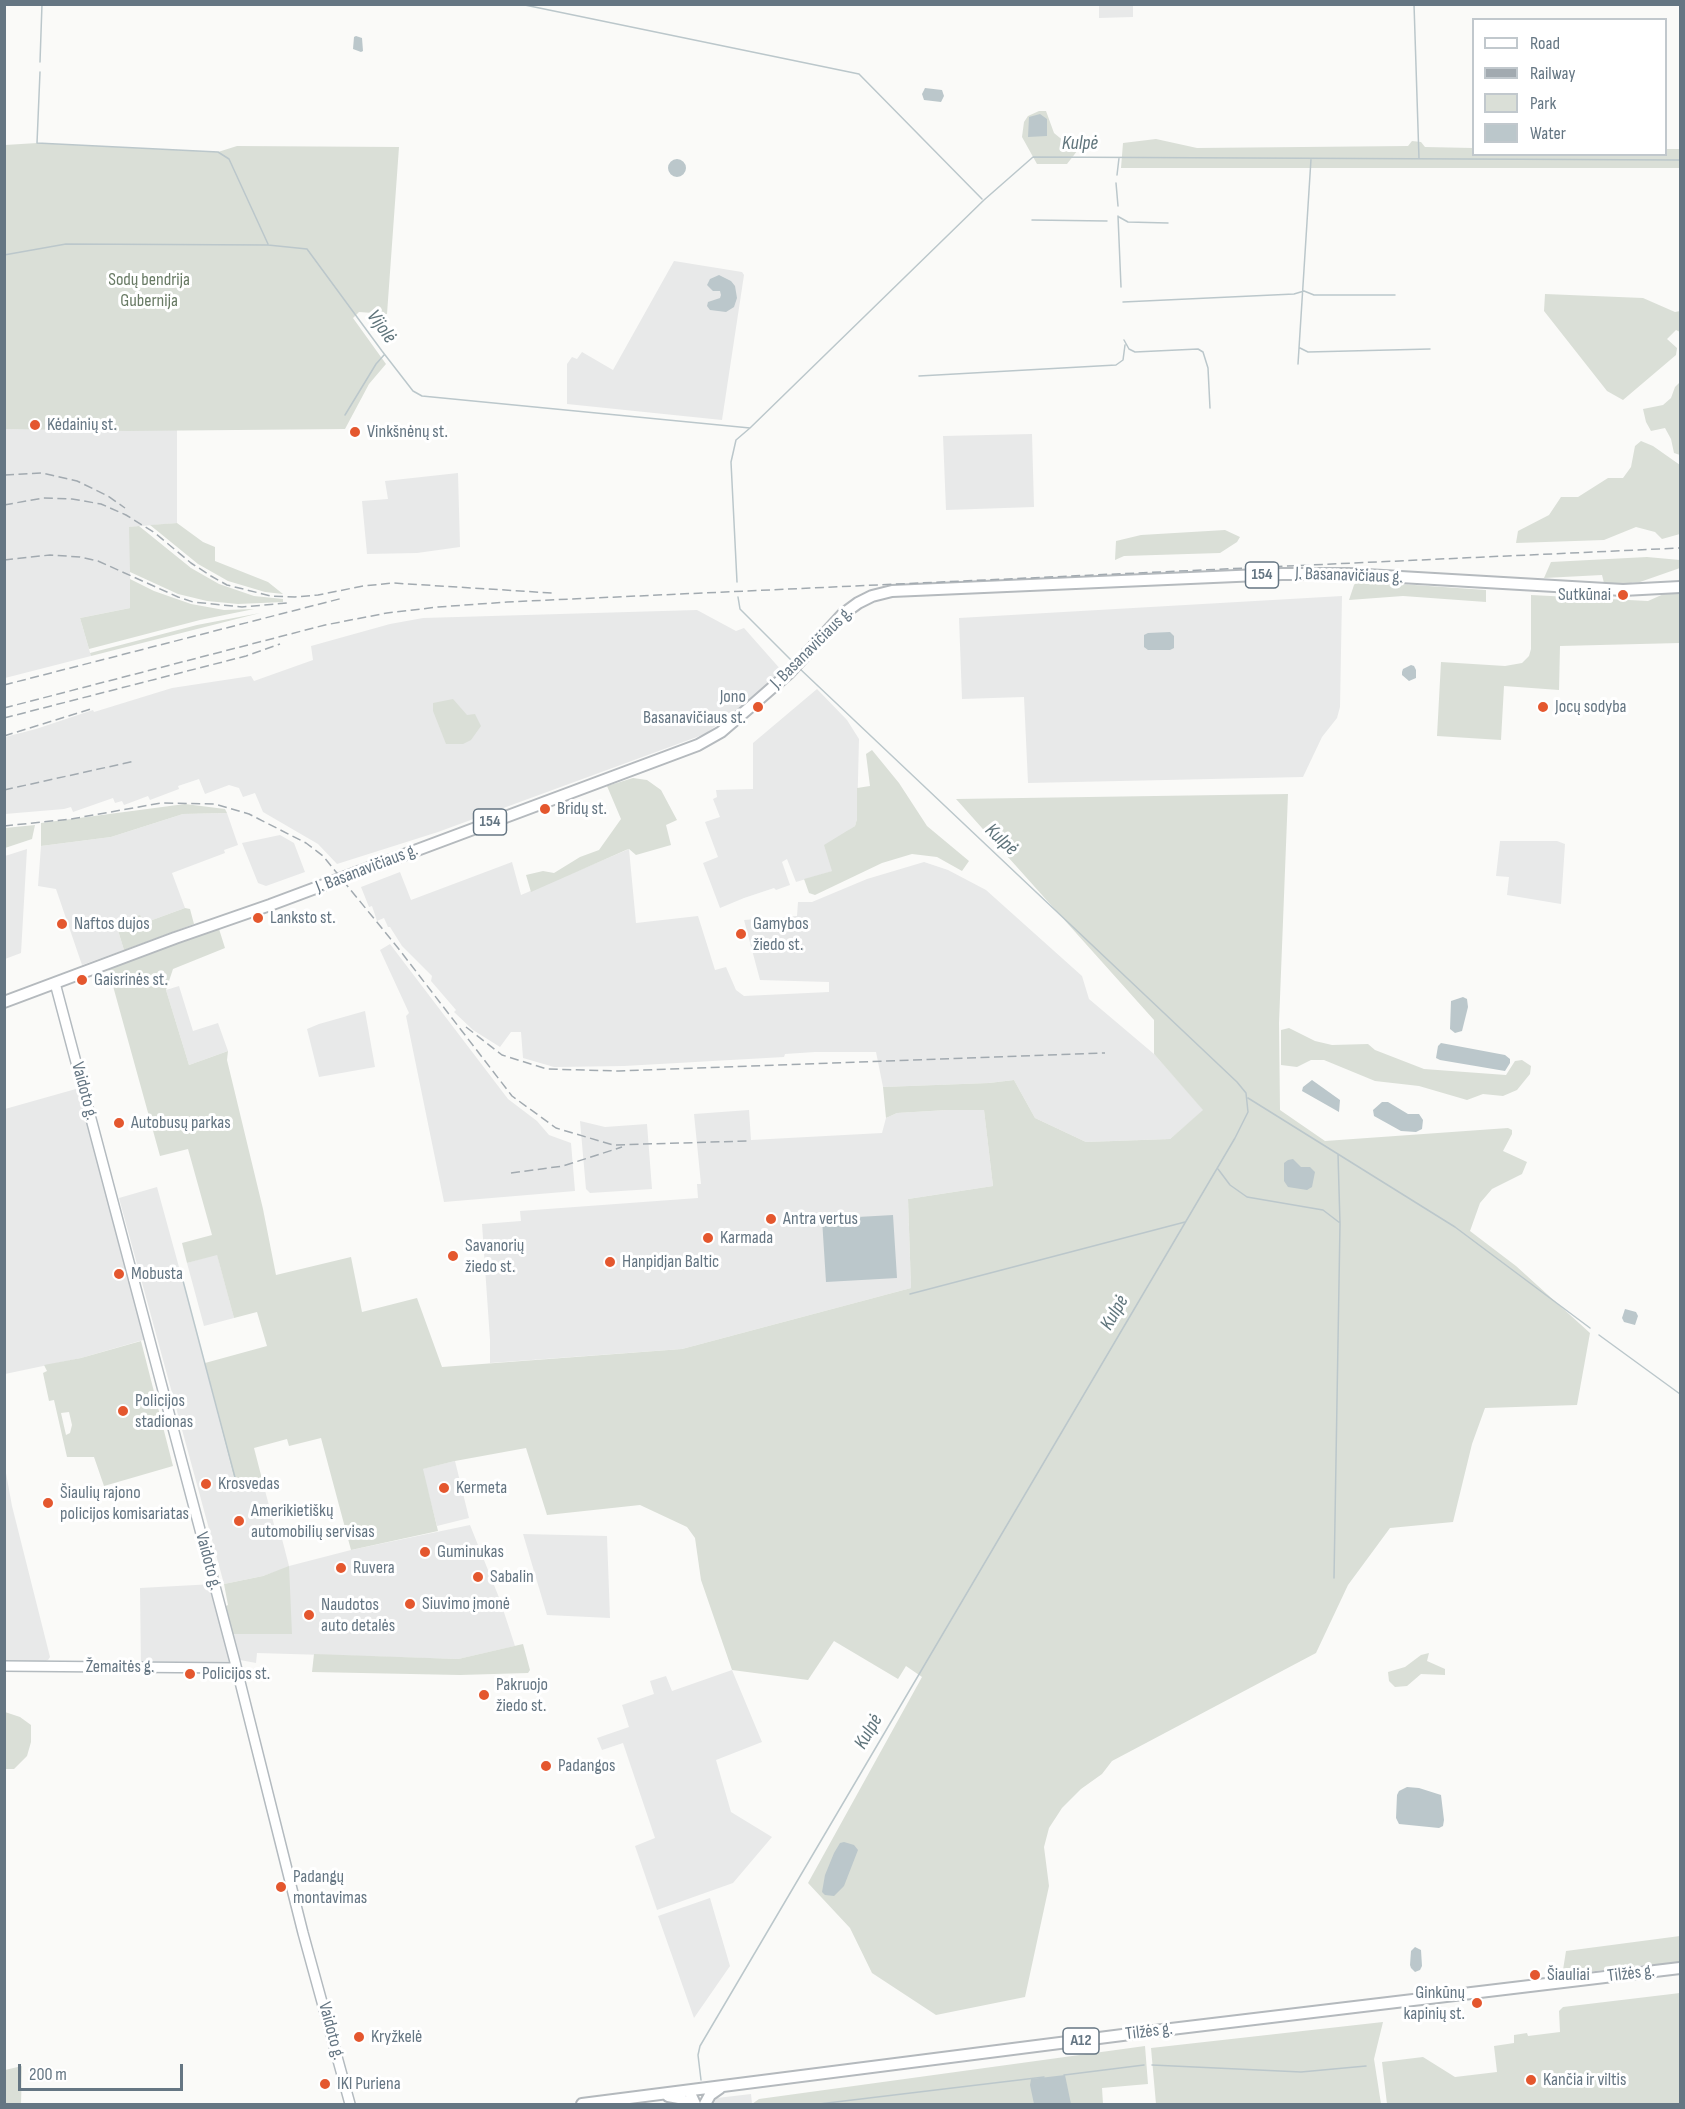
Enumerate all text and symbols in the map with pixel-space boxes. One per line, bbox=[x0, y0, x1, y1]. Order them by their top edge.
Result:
legend bbox=[1472, 18, 1667, 156]
text: Road bbox=[1530, 33, 1560, 54]
text: Railway bbox=[1530, 63, 1575, 84]
text: Park bbox=[1530, 93, 1556, 114]
text: Water bbox=[1530, 123, 1566, 144]
water label: Kulpė bbox=[1062, 132, 1098, 156]
park label: Sodų bendrija Gubernija bbox=[108, 269, 190, 312]
water label: Vijolė bbox=[361, 306, 401, 348]
place label: Kėdainių st. bbox=[47, 414, 117, 436]
marker: Kėdainių st. bbox=[28, 418, 42, 432]
place label: Vinkšnėnų st. bbox=[367, 421, 448, 443]
marker: Vinkšnėnų st. bbox=[348, 425, 362, 439]
road number: 154 bbox=[1246, 562, 1278, 588]
street label: J. Basanavičiaus g. bbox=[1295, 563, 1403, 589]
place label: Sutkūnai bbox=[1558, 584, 1611, 606]
marker: Sutkūnai bbox=[1616, 588, 1630, 602]
street label: J. Basanavičiaus g. bbox=[766, 602, 858, 694]
place label: Jono Basanavičiaus st. bbox=[643, 686, 746, 728]
place label: Jocų sodyba bbox=[1555, 696, 1627, 718]
marker: Jono Basanavičiaus st. bbox=[751, 700, 765, 714]
marker: Jocų sodyba bbox=[1536, 700, 1550, 714]
place label: Bridų st. bbox=[557, 798, 607, 820]
marker: Bridų st. bbox=[538, 802, 552, 816]
road number: 154 bbox=[474, 809, 506, 835]
water label: Kulpė bbox=[980, 819, 1022, 861]
street label: J. Basanavičiaus g. bbox=[313, 840, 421, 898]
place label: Lanksto st. bbox=[270, 907, 336, 929]
marker: Lanksto st. bbox=[251, 911, 265, 925]
place label: Naftos dujos bbox=[74, 913, 150, 935]
place label: Gamybos žiedo st. bbox=[753, 913, 809, 956]
marker: Naftos dujos bbox=[55, 917, 69, 931]
marker: Gamybos žiedo st. bbox=[734, 927, 748, 941]
place label: Gaisrinės st. bbox=[94, 969, 168, 991]
marker: Gaisrinės st. bbox=[75, 973, 89, 987]
street label: Vaidoto g. bbox=[66, 1060, 102, 1122]
place label: Autobusų parkas bbox=[131, 1112, 231, 1134]
marker: Autobusų parkas bbox=[112, 1116, 126, 1130]
place label: Antra vertus bbox=[783, 1208, 858, 1230]
marker: Antra vertus bbox=[764, 1212, 778, 1226]
place label: Karmada bbox=[720, 1227, 773, 1249]
marker: Karmada bbox=[701, 1231, 715, 1245]
place label: Savanorių žiedo st. bbox=[465, 1235, 524, 1278]
marker: Savanorių žiedo st. bbox=[446, 1249, 460, 1263]
place label: Hanpidjan Baltic bbox=[622, 1251, 719, 1273]
marker: Hanpidjan Baltic bbox=[603, 1255, 617, 1269]
place label: Mobusta bbox=[131, 1263, 183, 1285]
marker: Mobusta bbox=[112, 1267, 126, 1281]
water label: Kulpė bbox=[1096, 1291, 1134, 1335]
place label: Policijos stadionas bbox=[135, 1390, 193, 1432]
marker: Policijos stadionas bbox=[116, 1404, 130, 1418]
place label: Krosvedas bbox=[218, 1473, 280, 1495]
marker: Krosvedas bbox=[199, 1477, 213, 1491]
place label: Kermeta bbox=[456, 1477, 507, 1499]
marker: Kermeta bbox=[437, 1481, 451, 1495]
place label: Šiaulių rajono policijos komisariatas bbox=[60, 1482, 189, 1524]
marker: Šiaulių rajono policijos komisariatas bbox=[41, 1496, 55, 1510]
place label: Amerikietiškų automobilių servisas bbox=[251, 1500, 375, 1543]
marker: Amerikietiškų automobilių servisas bbox=[232, 1514, 246, 1528]
street label: Vaidoto g. bbox=[190, 1530, 226, 1592]
place label: Guminukas bbox=[437, 1541, 504, 1563]
marker: Guminukas bbox=[418, 1545, 432, 1559]
place label: Ruvera bbox=[353, 1557, 395, 1579]
marker: Ruvera bbox=[334, 1561, 348, 1575]
place label: Sabalin bbox=[490, 1566, 534, 1588]
marker: Sabalin bbox=[471, 1570, 485, 1584]
place label: Siuvimo įmonė bbox=[422, 1593, 510, 1615]
place label: Naudotos auto detalės bbox=[321, 1594, 395, 1636]
marker: Siuvimo įmonė bbox=[403, 1597, 417, 1611]
marker: Naudotos auto detalės bbox=[302, 1608, 316, 1622]
street label: Žemaitės g. bbox=[86, 1656, 154, 1678]
place label: Policijos st. bbox=[202, 1663, 270, 1685]
marker: Policijos st. bbox=[183, 1667, 197, 1681]
place label: Pakruojo žiedo st. bbox=[496, 1674, 548, 1716]
marker: Pakruojo žiedo st. bbox=[477, 1688, 491, 1702]
water label: Kulpė bbox=[850, 1710, 888, 1754]
place label: Padangos bbox=[558, 1755, 615, 1777]
marker: Padangos bbox=[539, 1759, 553, 1773]
place label: Padangų montavimas bbox=[293, 1866, 367, 1908]
marker: Padangų montavimas bbox=[274, 1880, 288, 1894]
street label: Tilžės g. bbox=[1606, 1960, 1656, 1988]
place label: Šiauliai bbox=[1547, 1964, 1590, 1986]
marker: Šiauliai bbox=[1528, 1968, 1542, 1982]
place label: Ginkūnų kapinių st. bbox=[1403, 1982, 1465, 2024]
marker: Ginkūnų kapinių st. bbox=[1470, 1996, 1484, 2010]
street label: Vaidoto g. bbox=[313, 2000, 349, 2062]
street label: Tilžės g. bbox=[1124, 2018, 1174, 2046]
place label: Kryžkelė bbox=[371, 2026, 422, 2048]
road number: A12 bbox=[1063, 2028, 1099, 2054]
marker: Kryžkelė bbox=[352, 2030, 366, 2044]
scale bar bbox=[21, 2052, 186, 2090]
text: 200 m bbox=[29, 2064, 67, 2085]
place label: Kančia ir viltis bbox=[1543, 2069, 1626, 2091]
place label: IKI Puriena bbox=[337, 2073, 401, 2095]
marker: Kančia ir viltis bbox=[1524, 2073, 1538, 2087]
marker: IKI Puriena bbox=[318, 2077, 332, 2091]

